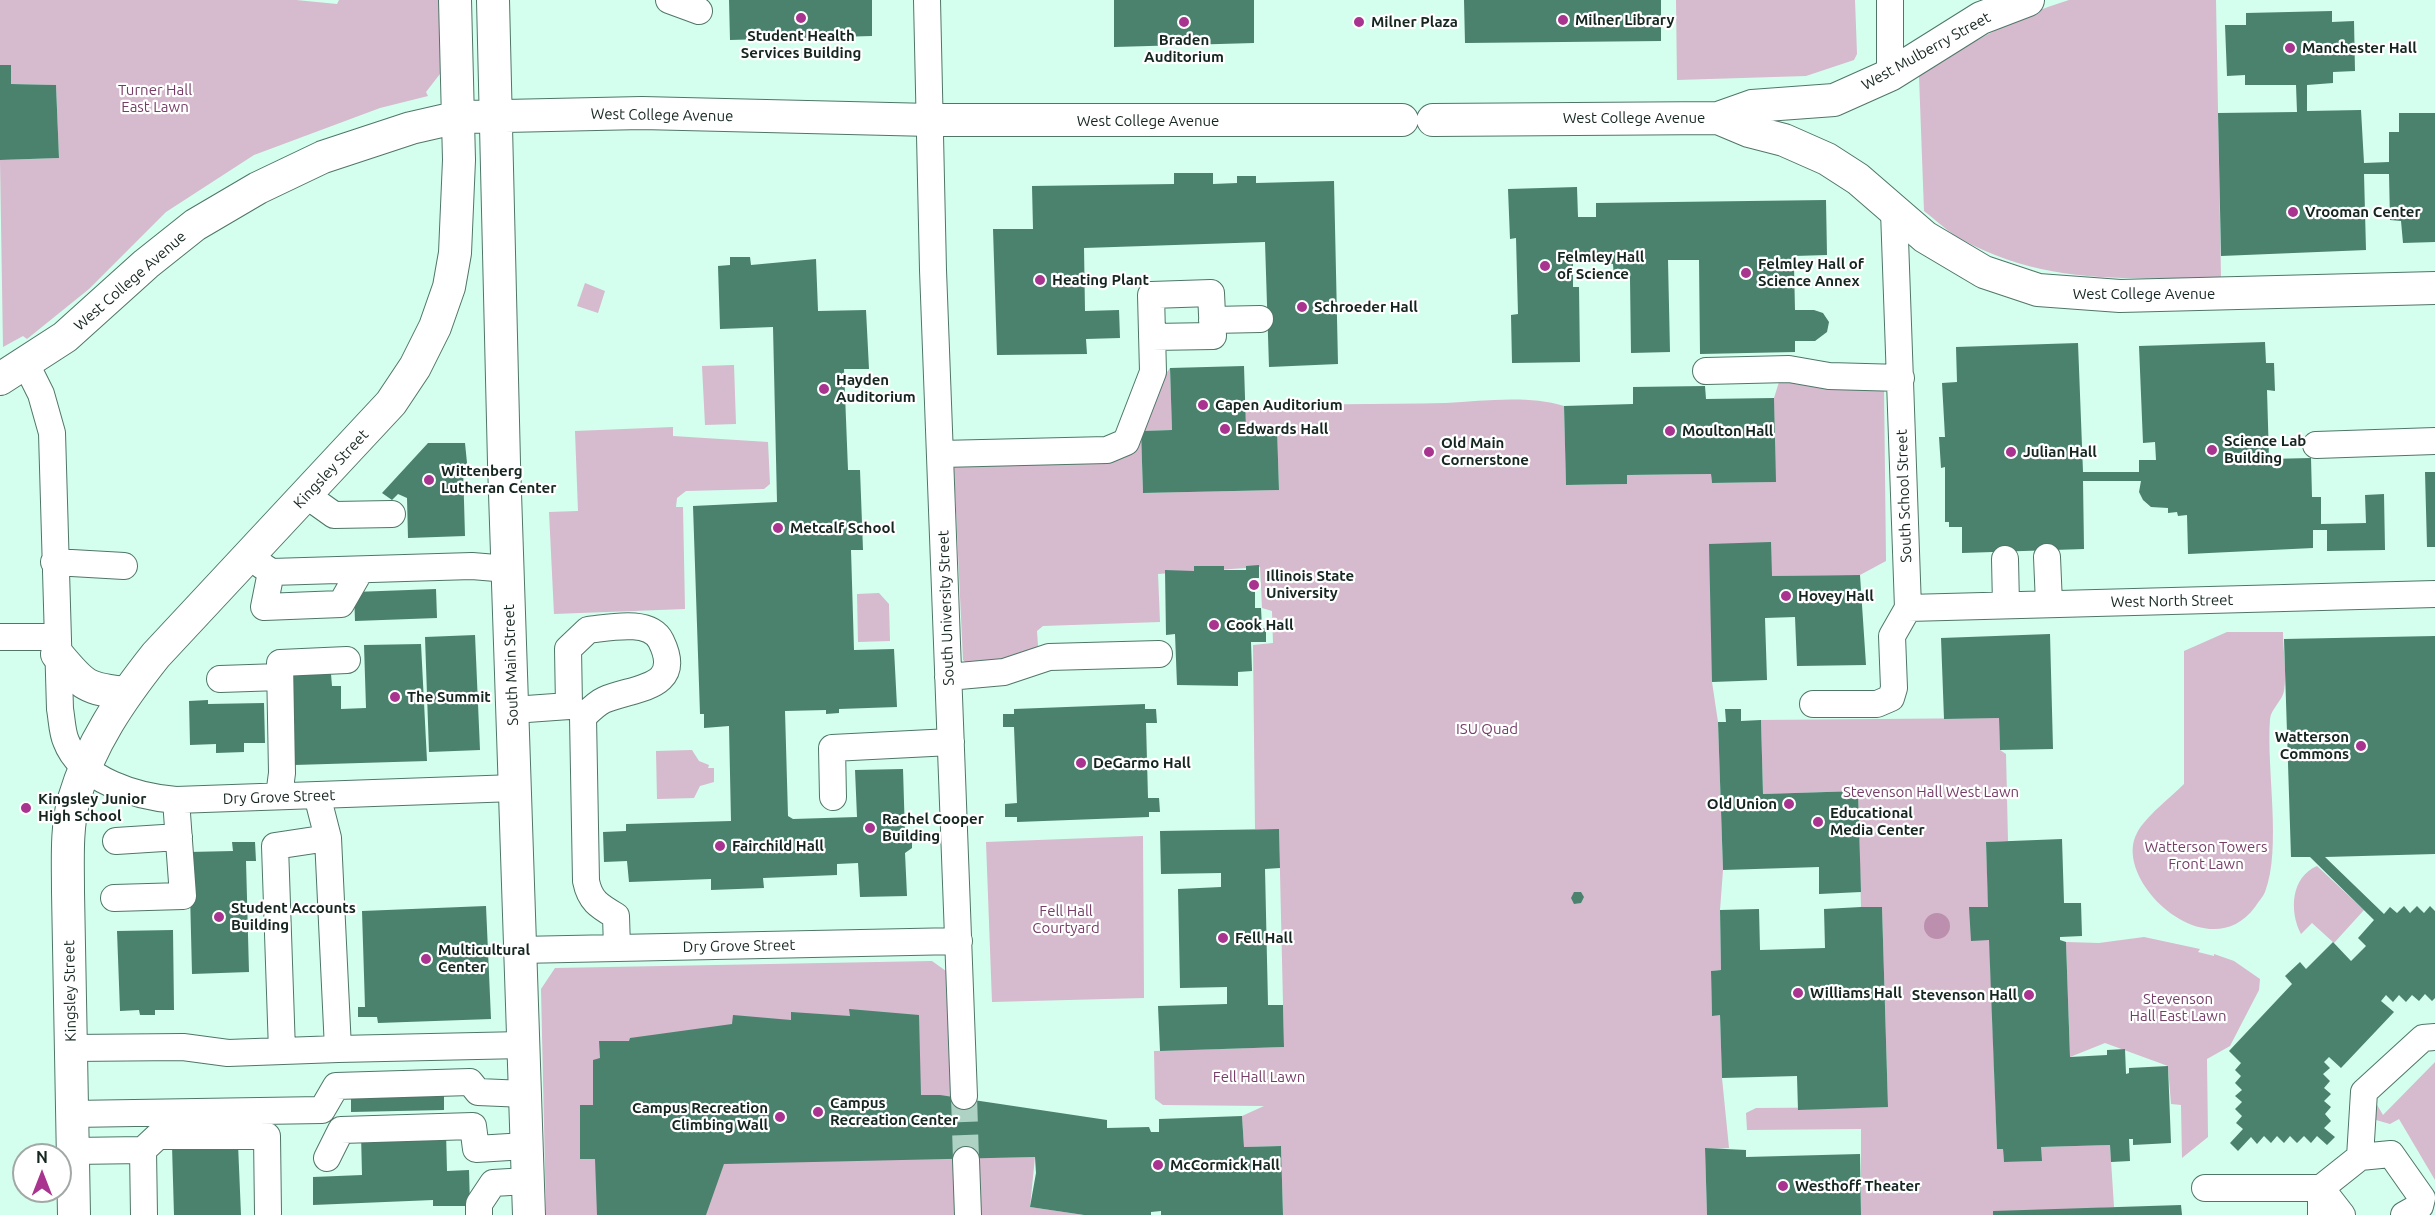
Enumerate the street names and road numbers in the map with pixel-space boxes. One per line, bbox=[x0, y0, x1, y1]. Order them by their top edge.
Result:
street label: West Mulberry Street bbox=[1858, 8, 1994, 94]
street label: West College Avenue bbox=[590, 105, 734, 125]
street label: West College Avenue bbox=[1563, 109, 1705, 127]
street label: West College Avenue bbox=[1077, 112, 1219, 130]
street label: West College Avenue bbox=[70, 227, 190, 335]
street label: West College Avenue bbox=[2073, 285, 2215, 303]
street label: Kingsley Street bbox=[290, 426, 372, 512]
street label: South School Street bbox=[1893, 429, 1915, 563]
street label: South University Street bbox=[934, 530, 958, 686]
street label: West North Street bbox=[2110, 591, 2234, 611]
street label: South Main Street bbox=[500, 604, 522, 726]
street label: Dry Grove Street bbox=[222, 786, 336, 808]
street label: Dry Grove Street bbox=[683, 936, 795, 956]
street label: Kingsley Street bbox=[60, 940, 80, 1042]

